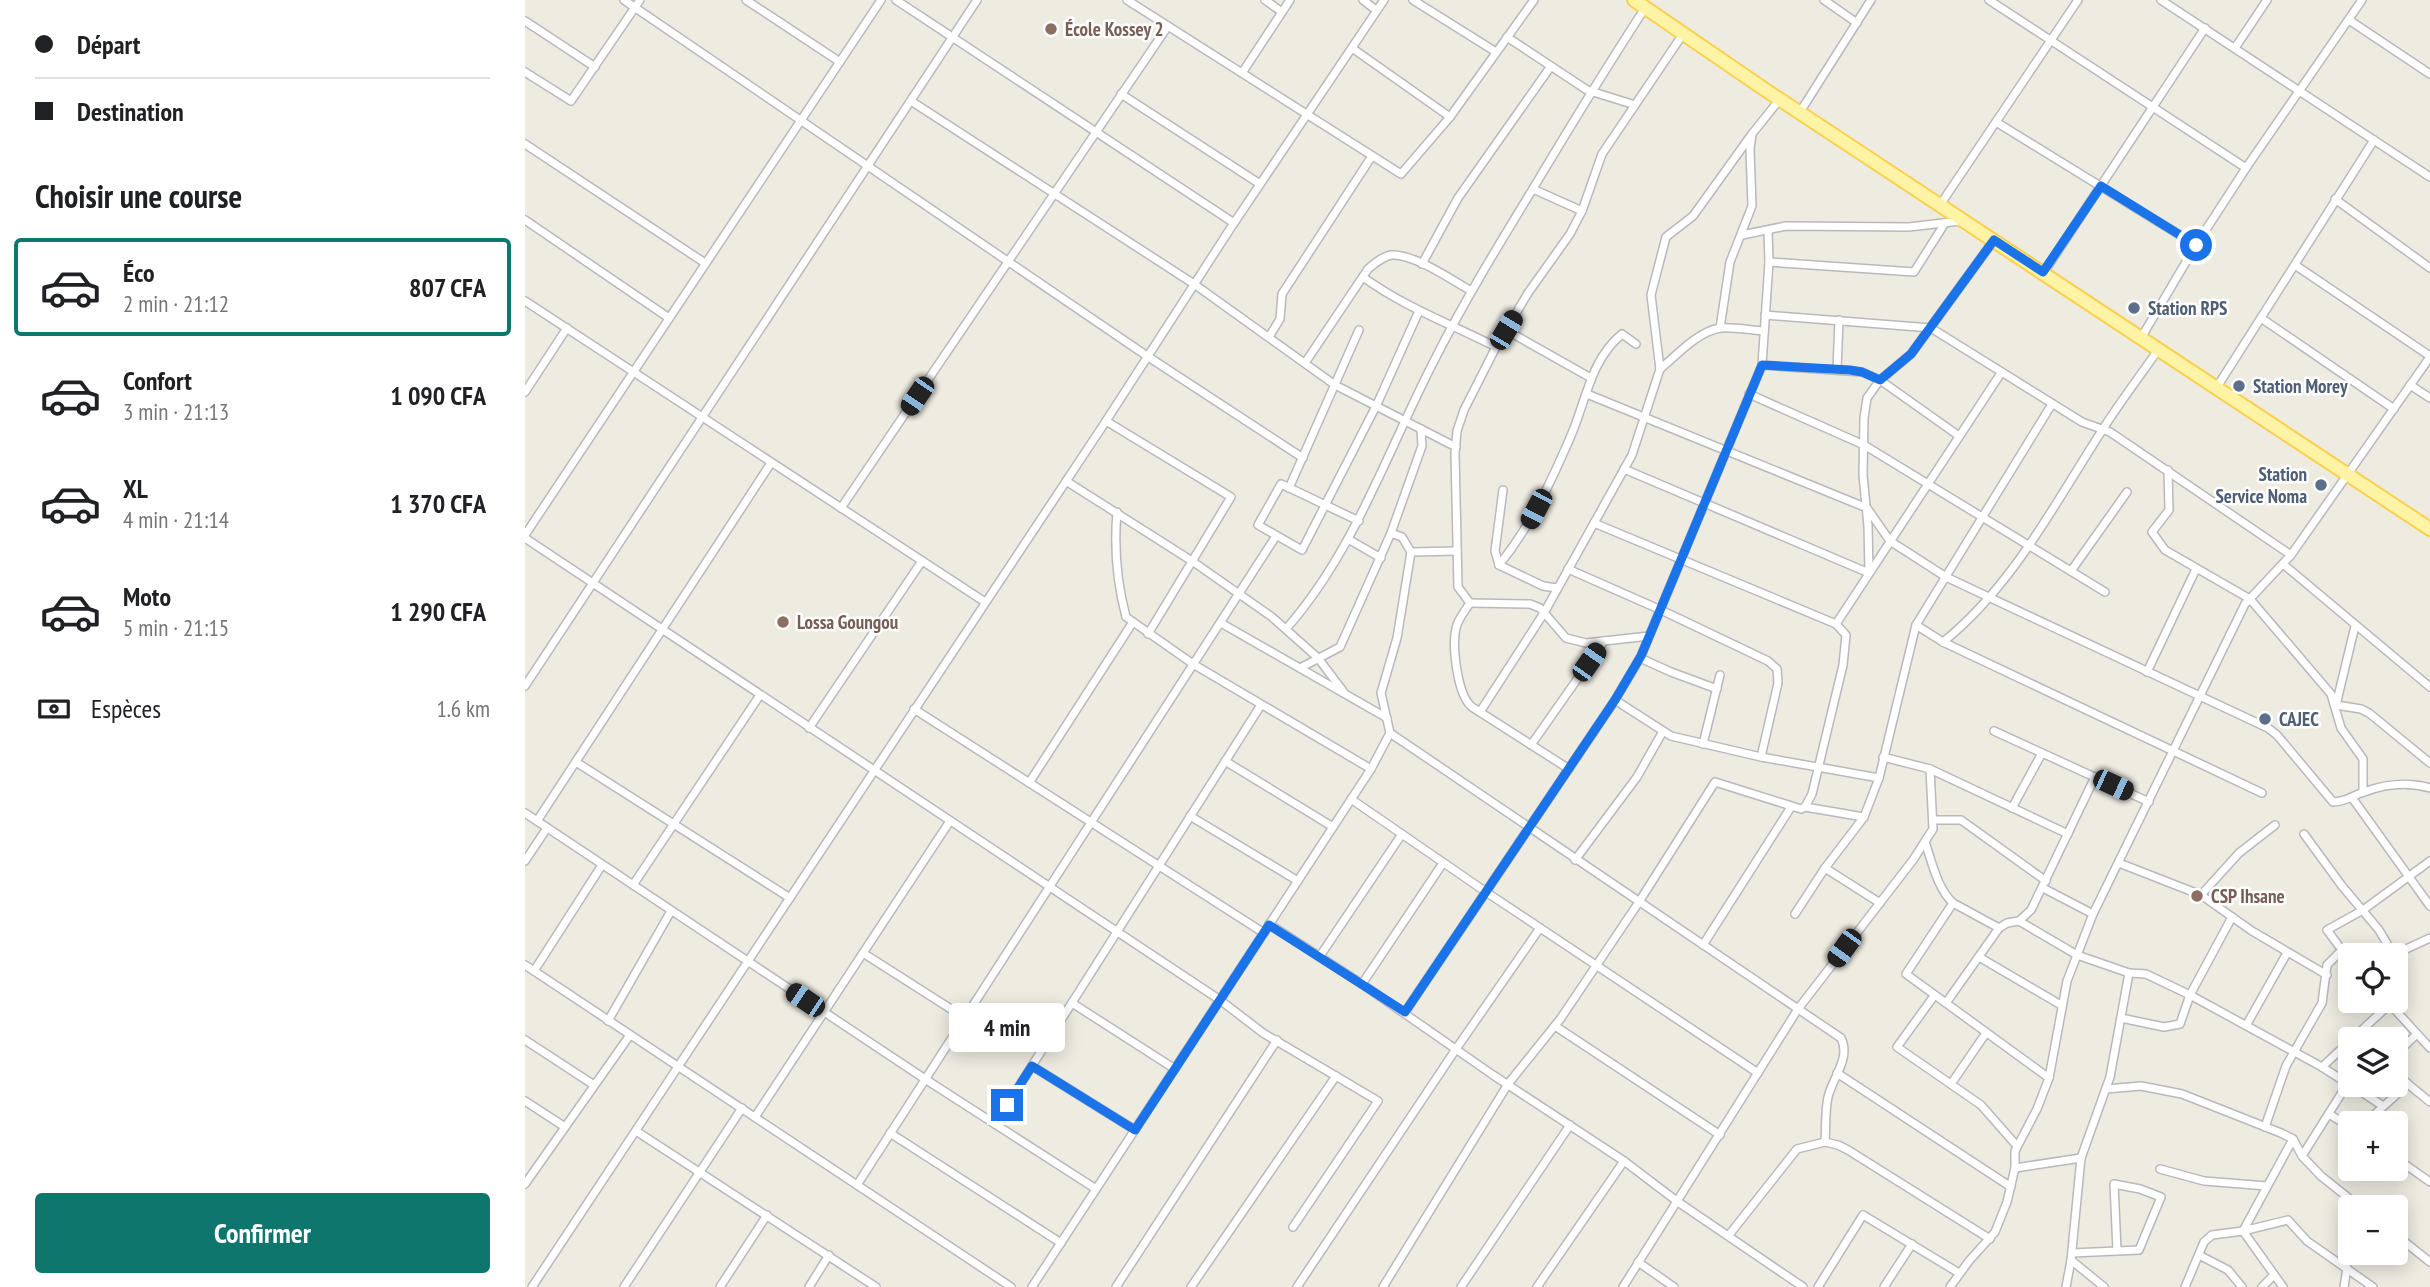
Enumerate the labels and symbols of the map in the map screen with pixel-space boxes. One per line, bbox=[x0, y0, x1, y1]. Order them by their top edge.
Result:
place label: École Kossey 2 bbox=[1065, 17, 1163, 41]
marker: École Kossey 2 bbox=[1043, 21, 1059, 37]
route start bbox=[2180, 229, 2212, 261]
place label: Station RPS bbox=[2148, 296, 2227, 320]
marker: Station RPS bbox=[2126, 300, 2142, 316]
car bbox=[1487, 307, 1526, 353]
car bbox=[897, 373, 938, 419]
place label: Station Morey bbox=[2253, 374, 2348, 398]
marker: Station Morey bbox=[2231, 378, 2247, 394]
place label: Station Service Noma bbox=[2216, 462, 2307, 508]
marker: Station Service Noma bbox=[2313, 477, 2329, 493]
car bbox=[1517, 486, 1556, 532]
place label: Lossa Goungou bbox=[797, 610, 898, 634]
marker: Lossa Goungou bbox=[775, 614, 791, 630]
car bbox=[1569, 639, 1610, 685]
place label: CAJEC bbox=[2279, 707, 2319, 731]
marker: CAJEC bbox=[2257, 711, 2273, 727]
car bbox=[2090, 767, 2137, 803]
place label: CSP Ihsane bbox=[2211, 884, 2285, 908]
marker: CSP Ihsane bbox=[2189, 888, 2205, 904]
car bbox=[1824, 925, 1865, 971]
car bbox=[782, 980, 829, 1020]
callout: 4 min bbox=[949, 1004, 1065, 1052]
route end bbox=[991, 1089, 1023, 1121]

